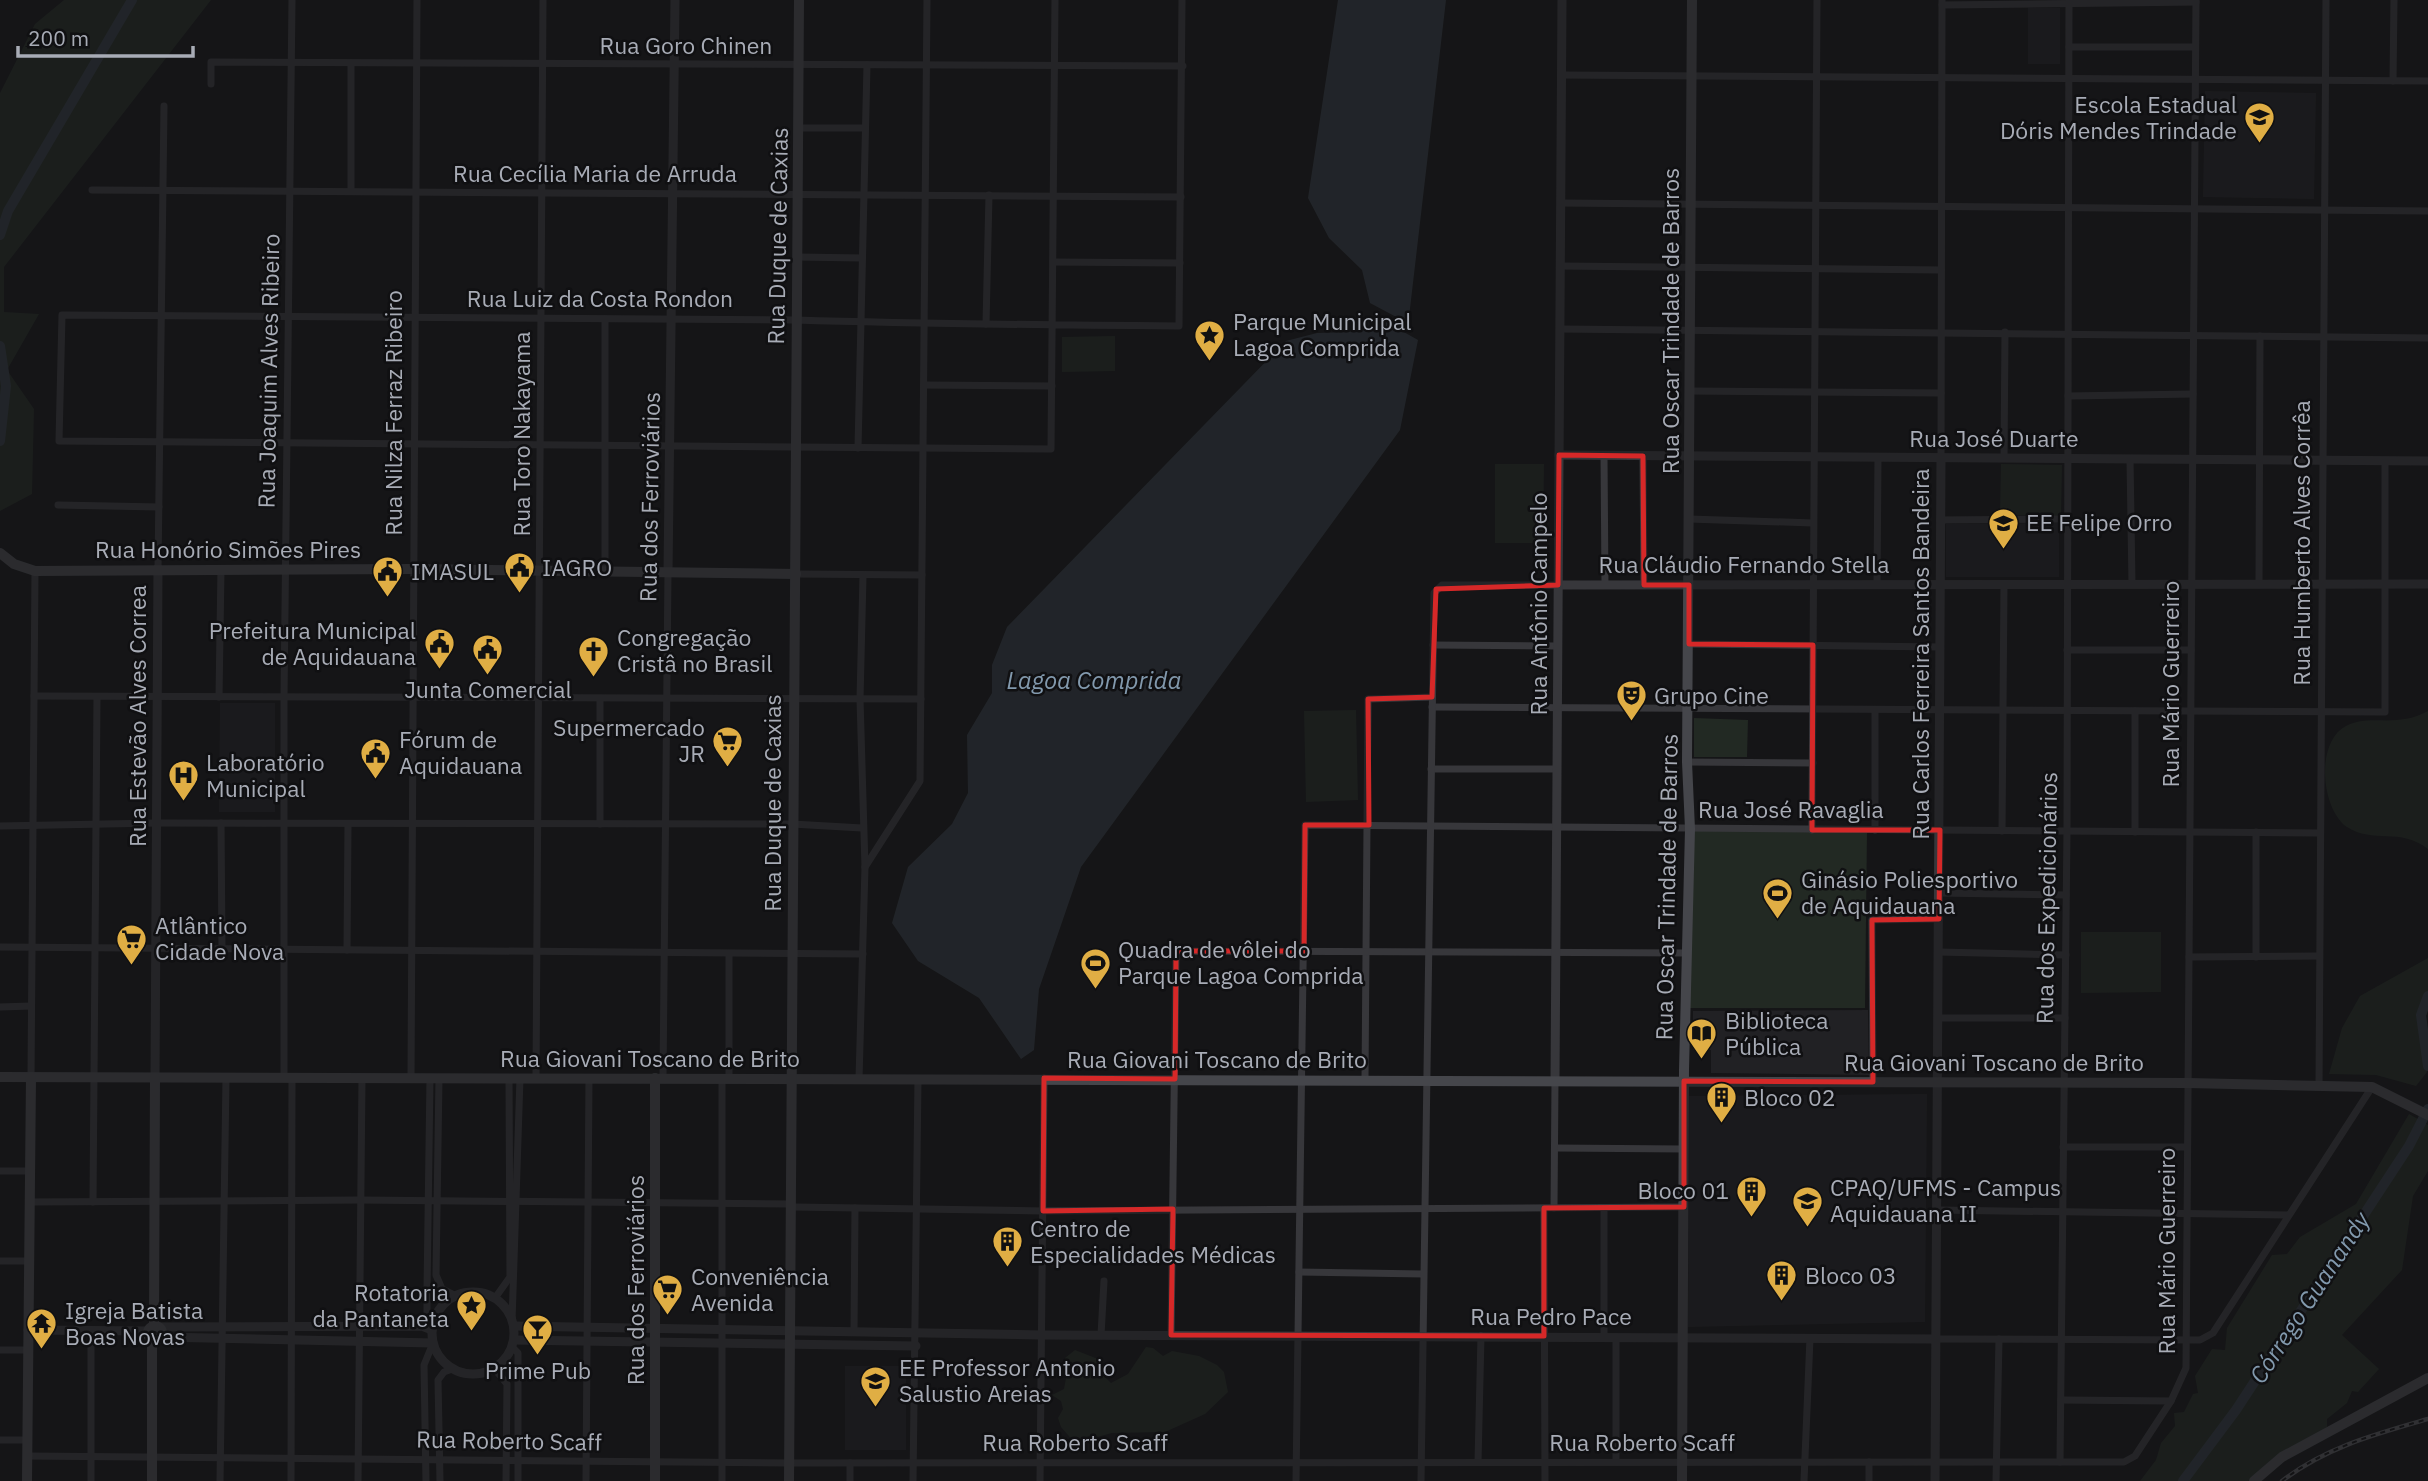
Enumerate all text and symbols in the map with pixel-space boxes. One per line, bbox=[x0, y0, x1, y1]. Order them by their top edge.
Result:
scale bar bbox=[18, 14, 192, 58]
text: 200 m bbox=[28, 24, 89, 52]
street label: Rua Goro Chinen bbox=[600, 30, 772, 60]
place label: Escola Estadual Dóris Mendes Trindade bbox=[2000, 89, 2237, 145]
school or university icon: Escola Estadual Dóris Mendes Trindade bbox=[2243, 101, 2277, 145]
street label: Rua Duque de Caxias bbox=[760, 127, 794, 345]
street label: Rua Cecília Maria de Arruda bbox=[453, 158, 737, 188]
street label: Rua Oscar Trindade de Barros bbox=[1655, 168, 1685, 474]
street label: Rua Joaquim Alves Ribeiro bbox=[251, 233, 285, 509]
street label: Rua Luiz da Costa Rondon bbox=[467, 283, 733, 313]
street label: Rua Nilza Ferraz Ribeiro bbox=[378, 290, 408, 536]
place label: Parque Municipal Lagoa Comprida bbox=[1233, 306, 1412, 362]
place icon: Parque Municipal Lagoa Comprida bbox=[1193, 318, 1227, 362]
street label: Rua Toro Nakayama bbox=[506, 331, 536, 537]
street label: Rua dos Ferroviários bbox=[632, 392, 666, 602]
street label: Rua Humberto Alves Corrêa bbox=[2286, 400, 2316, 686]
street label: Rua José Duarte bbox=[1909, 423, 2079, 453]
street label: Rua Carlos Ferreira Santos Bandeira bbox=[1905, 468, 1935, 840]
street label: Rua Antônio Campelo bbox=[1523, 492, 1553, 716]
school or university icon: EE Felipe Orro bbox=[1986, 506, 2020, 550]
place label: EE Felipe Orro bbox=[2026, 507, 2173, 537]
street label: Rua Honório Simões Pires bbox=[95, 534, 361, 564]
street label: Rua Cláudio Fernando Stella bbox=[1599, 549, 1889, 579]
public building icon: IAGRO bbox=[502, 551, 536, 595]
place label: IAGRO bbox=[542, 552, 612, 582]
public building icon: IMASUL bbox=[371, 555, 405, 599]
place label: IMASUL bbox=[411, 556, 494, 586]
street label: Rua Mário Guerreiro bbox=[2155, 581, 2185, 787]
street label: Rua Estevão Alves Correa bbox=[122, 585, 152, 847]
place label: Prefeitura Municipal de Aquidauana bbox=[209, 615, 416, 671]
place label: Congregação Cristâ no Brasil bbox=[617, 622, 773, 678]
public building icon: Prefeitura Municipal de Aquidauana bbox=[422, 627, 456, 671]
public building icon: Junta Comercial bbox=[471, 632, 505, 676]
church icon: Congregação Cristâ no Brasil bbox=[577, 634, 611, 678]
water label: Lagoa Comprida bbox=[1006, 664, 1182, 696]
place label: Junta Comercial bbox=[404, 674, 572, 704]
theatre icon: Grupo Cine bbox=[1614, 679, 1648, 723]
place label: Grupo Cine bbox=[1654, 680, 1769, 710]
street label: Rua Duque de Caxias bbox=[757, 694, 787, 912]
place label: Supermercado JR bbox=[553, 712, 705, 768]
place label: Fórum de Aquidauana bbox=[399, 724, 522, 780]
supermarket icon: Supermercado JR bbox=[711, 724, 745, 768]
street label: Rua Oscar Trindade de Barros bbox=[1648, 733, 1684, 1041]
public building icon: Fórum de Aquidauana bbox=[359, 736, 393, 780]
place label: Laboratório Municipal bbox=[206, 747, 325, 803]
hospital icon: Laboratório Municipal bbox=[166, 759, 200, 803]
street label: Rua dos Expedicionários bbox=[2029, 772, 2063, 1024]
street label: Rua José Ravaglia bbox=[1698, 794, 1884, 824]
place label: Ginásio Poliesportivo de Aquidauana bbox=[1801, 864, 2018, 920]
sports icon: Ginásio Poliesportivo de Aquidauana bbox=[1761, 876, 1795, 920]
place label: Atlântico Cidade Nova bbox=[155, 910, 284, 966]
supermarket icon: Atlântico Cidade Nova bbox=[115, 922, 149, 966]
place label: Quadra de vôlei do Parque Lagoa Comprida bbox=[1118, 934, 1364, 990]
sports icon: Quadra de vôlei do Parque Lagoa Comprida bbox=[1078, 946, 1112, 990]
place label: Biblioteca Pública bbox=[1725, 1005, 1828, 1061]
library icon: Biblioteca Pública bbox=[1685, 1017, 1719, 1061]
street label: Rua Giovani Toscano de Brito bbox=[500, 1043, 800, 1073]
street label: Rua Giovani Toscano de Brito bbox=[1067, 1044, 1367, 1074]
street label: Rua Giovani Toscano de Brito bbox=[1844, 1047, 2144, 1077]
building icon: Bloco 02 bbox=[1704, 1081, 1738, 1125]
place label: Bloco 02 bbox=[1744, 1082, 1836, 1112]
street label: Rua Mário Guerreiro bbox=[2151, 1148, 2181, 1354]
place label: CPAQ/UFMS - Campus Aquidauana II bbox=[1830, 1172, 2061, 1228]
building icon: Bloco 01 bbox=[1735, 1174, 1769, 1218]
street label: Rua dos Ferroviários bbox=[620, 1175, 650, 1385]
place label: Bloco 01 bbox=[1638, 1175, 1729, 1205]
school or university icon: CPAQ/UFMS - Campus Aquidauana II bbox=[1790, 1184, 1824, 1228]
water label: Córrego Guanandy bbox=[2242, 1204, 2377, 1389]
place label: Centro de Especialidades Médicas bbox=[1030, 1213, 1276, 1269]
building icon: Centro de Especialidades Médicas bbox=[990, 1225, 1024, 1269]
building icon: Bloco 03 bbox=[1765, 1259, 1799, 1303]
place label: Bloco 03 bbox=[1805, 1260, 1897, 1290]
place label: Conveniência Avenida bbox=[691, 1261, 829, 1317]
supermarket icon: Conveniência Avenida bbox=[651, 1273, 685, 1317]
place label: Rotatoria da Pantaneta bbox=[312, 1277, 449, 1333]
place icon: Rotatoria da Pantaneta bbox=[455, 1289, 489, 1333]
place label: Igreja Batista Boas Novas bbox=[65, 1295, 203, 1351]
street label: Rua Pedro Pace bbox=[1470, 1301, 1632, 1331]
temple icon: Igreja Batista Boas Novas bbox=[25, 1307, 59, 1351]
bar icon: Prime Pub bbox=[521, 1313, 555, 1357]
place label: EE Professor Antonio Salustio Areias bbox=[899, 1352, 1115, 1408]
place label: Prime Pub bbox=[485, 1355, 591, 1385]
school or university icon: EE Professor Antonio Salustio Areias bbox=[859, 1364, 893, 1408]
street label: Rua Roberto Scaff bbox=[416, 1423, 602, 1457]
street label: Rua Roberto Scaff bbox=[982, 1427, 1168, 1457]
street label: Rua Roberto Scaff bbox=[1549, 1427, 1735, 1457]

